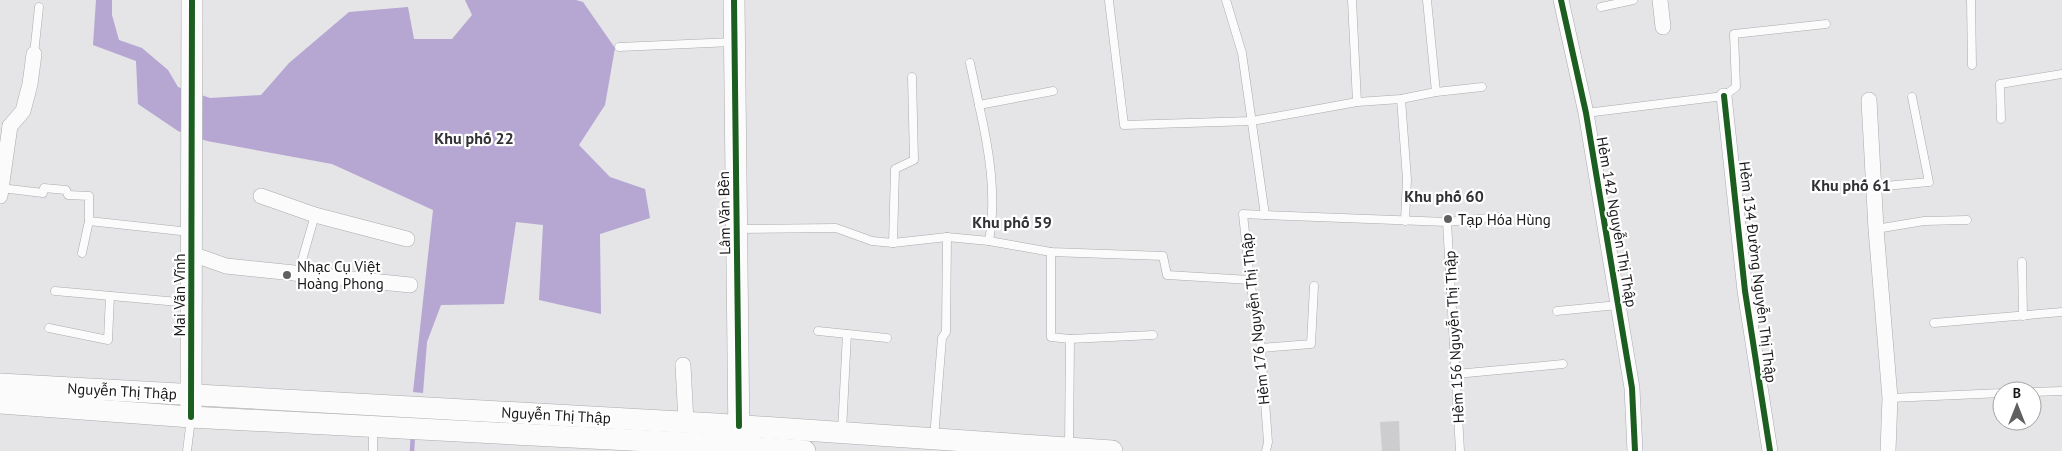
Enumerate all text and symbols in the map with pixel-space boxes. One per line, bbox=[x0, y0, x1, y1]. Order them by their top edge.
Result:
district label: Khu phố 22 bbox=[434, 128, 514, 148]
street label: Hẻm 142 Nguyễn Thị Thập bbox=[1593, 135, 1641, 309]
street label: Hẻm 134 Đường Nguyễn Thị Thập bbox=[1735, 160, 1781, 384]
street label: Lâm Văn Bền bbox=[714, 171, 734, 255]
district label: Khu phố 61 bbox=[1811, 175, 1891, 195]
district label: Khu phố 60 bbox=[1404, 186, 1484, 206]
place label: Tạp Hóa Hùng bbox=[1458, 210, 1551, 229]
district label: Khu phố 59 bbox=[972, 212, 1052, 232]
marker: Tạp Hóa Hùng bbox=[1442, 213, 1454, 225]
street label: Hẻm 176 Nguyễn Thị Thập bbox=[1237, 232, 1273, 406]
street label: Hẻm 156 Nguyễn Thị Thập bbox=[1440, 250, 1468, 424]
street label: Mai Văn Vĩnh bbox=[170, 253, 189, 337]
place label: Nhạc Cụ Việt Hoàng Phong bbox=[297, 257, 384, 293]
marker: Nhạc Cụ Việt Hoàng Phong bbox=[281, 269, 293, 281]
street label: Nguyễn Thị Thập bbox=[67, 379, 177, 403]
north arrow bbox=[1992, 381, 2042, 431]
text: B bbox=[2013, 384, 2021, 402]
street label: Nguyễn Thị Thập bbox=[501, 403, 611, 427]

